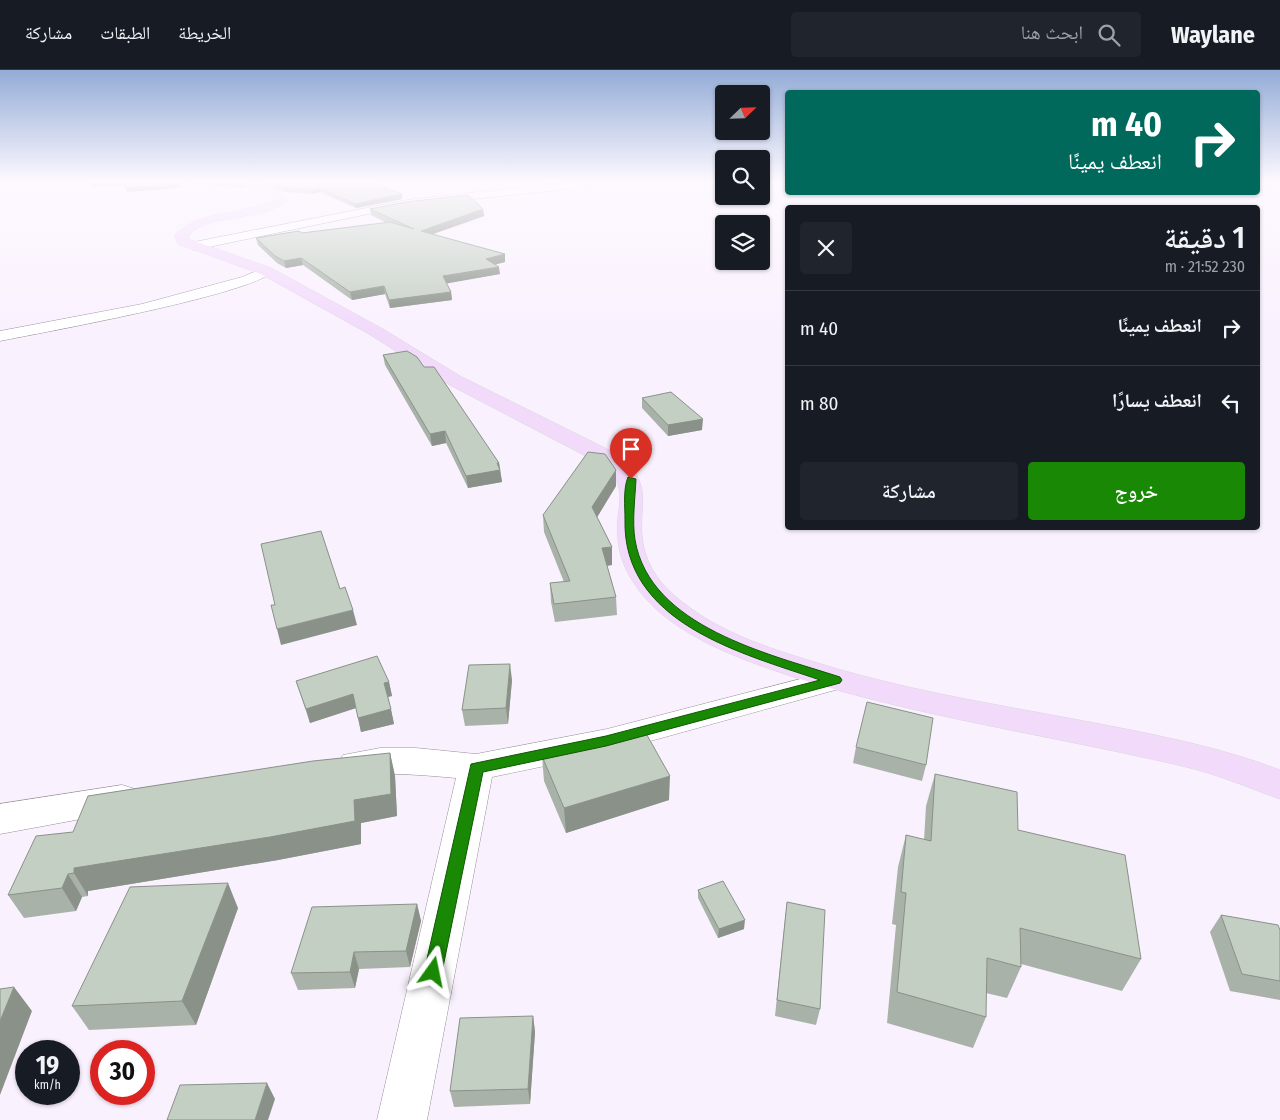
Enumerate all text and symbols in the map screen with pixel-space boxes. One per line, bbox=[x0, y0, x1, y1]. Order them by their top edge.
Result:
search box bbox=[791, 12, 1141, 57]
text: ابحث هنا bbox=[1021, 21, 1083, 44]
icon: search bbox=[1095, 21, 1123, 49]
text: Waylane bbox=[1171, 21, 1255, 49]
text: مشاركة bbox=[25, 22, 72, 44]
text: الطبقات bbox=[100, 22, 150, 44]
text: الخريطة bbox=[178, 22, 231, 44]
north arrow bbox=[715, 85, 770, 140]
map controls bbox=[715, 85, 770, 270]
text: 40 m bbox=[1091, 103, 1162, 145]
icon: right bbox=[1180, 110, 1245, 175]
text: انعطف يمينًا bbox=[1068, 148, 1162, 175]
button: search bbox=[715, 150, 770, 205]
button: layers bbox=[715, 215, 770, 270]
text: 1 دقيقة bbox=[1164, 220, 1245, 256]
button: close bbox=[800, 222, 852, 274]
text: 230 m · 21:52 bbox=[1165, 257, 1245, 276]
text: انعطف يمينًا bbox=[1117, 314, 1202, 337]
icon: right bbox=[1217, 314, 1245, 342]
text: 40 m bbox=[800, 317, 838, 340]
text: انعطف يسارًا bbox=[1112, 389, 1202, 412]
icon: left bbox=[1217, 389, 1245, 417]
text: 80 m bbox=[800, 392, 839, 415]
pin bbox=[610, 428, 652, 479]
icon: arrive bbox=[617, 435, 645, 463]
button: مشاركة bbox=[800, 462, 1018, 520]
button: خروج bbox=[1028, 462, 1245, 520]
position arrow bbox=[406, 945, 458, 997]
speed limit sign: 30 bbox=[90, 1040, 155, 1105]
text: 19 bbox=[36, 1051, 59, 1081]
text: km/h bbox=[34, 1078, 61, 1092]

